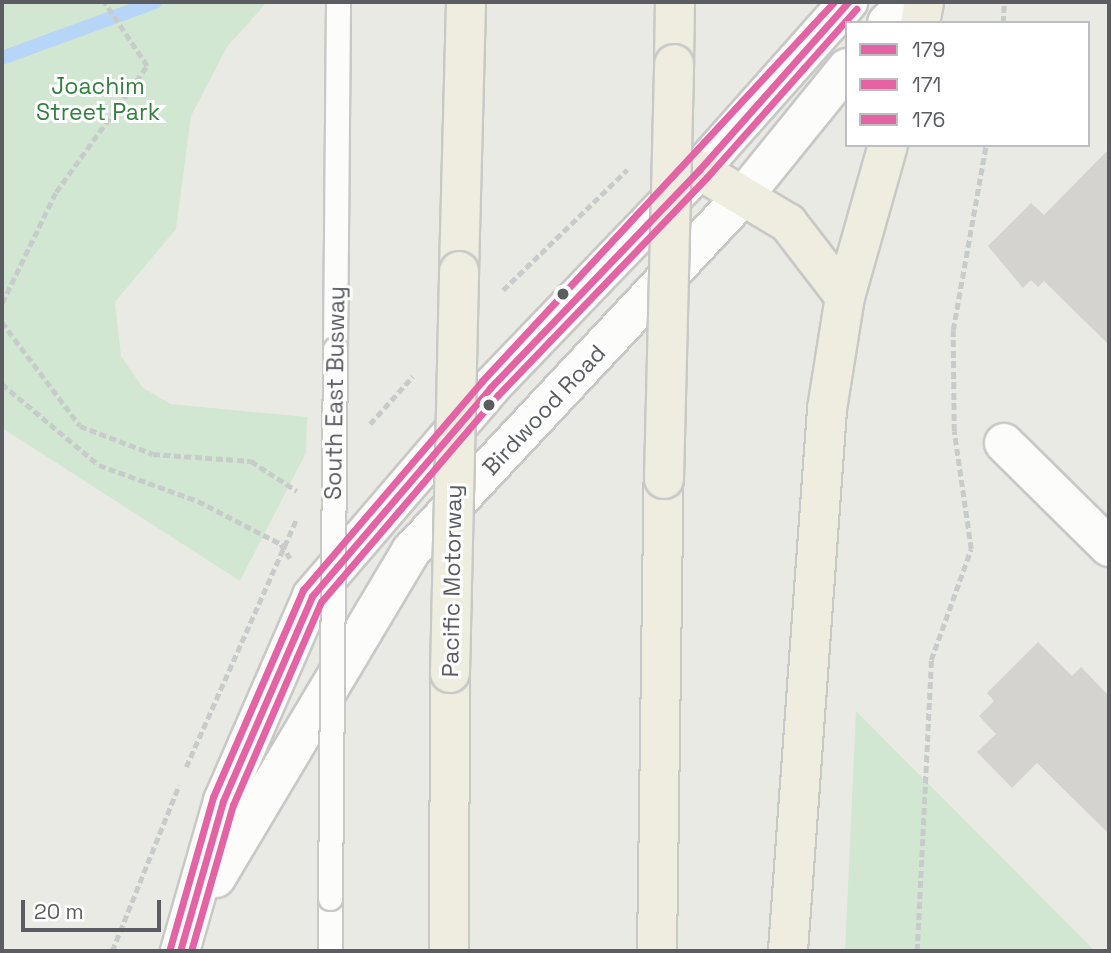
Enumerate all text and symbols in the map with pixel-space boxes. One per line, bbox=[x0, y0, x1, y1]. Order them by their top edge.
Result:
legend bbox=[845, 21, 1090, 147]
text: 179 bbox=[912, 36, 945, 63]
text: 171 bbox=[912, 71, 941, 98]
park label: Joachim Street Park bbox=[36, 72, 160, 126]
text: 176 bbox=[912, 106, 945, 133]
street label: South East Busway bbox=[319, 286, 351, 500]
unlabelled marker bbox=[556, 287, 570, 301]
street label: Birdwood Road bbox=[477, 339, 611, 481]
unlabelled marker bbox=[482, 398, 496, 412]
street label: Pacific Motorway bbox=[437, 484, 467, 678]
scale bar bbox=[24, 886, 164, 930]
text: 20 m bbox=[34, 898, 84, 925]

